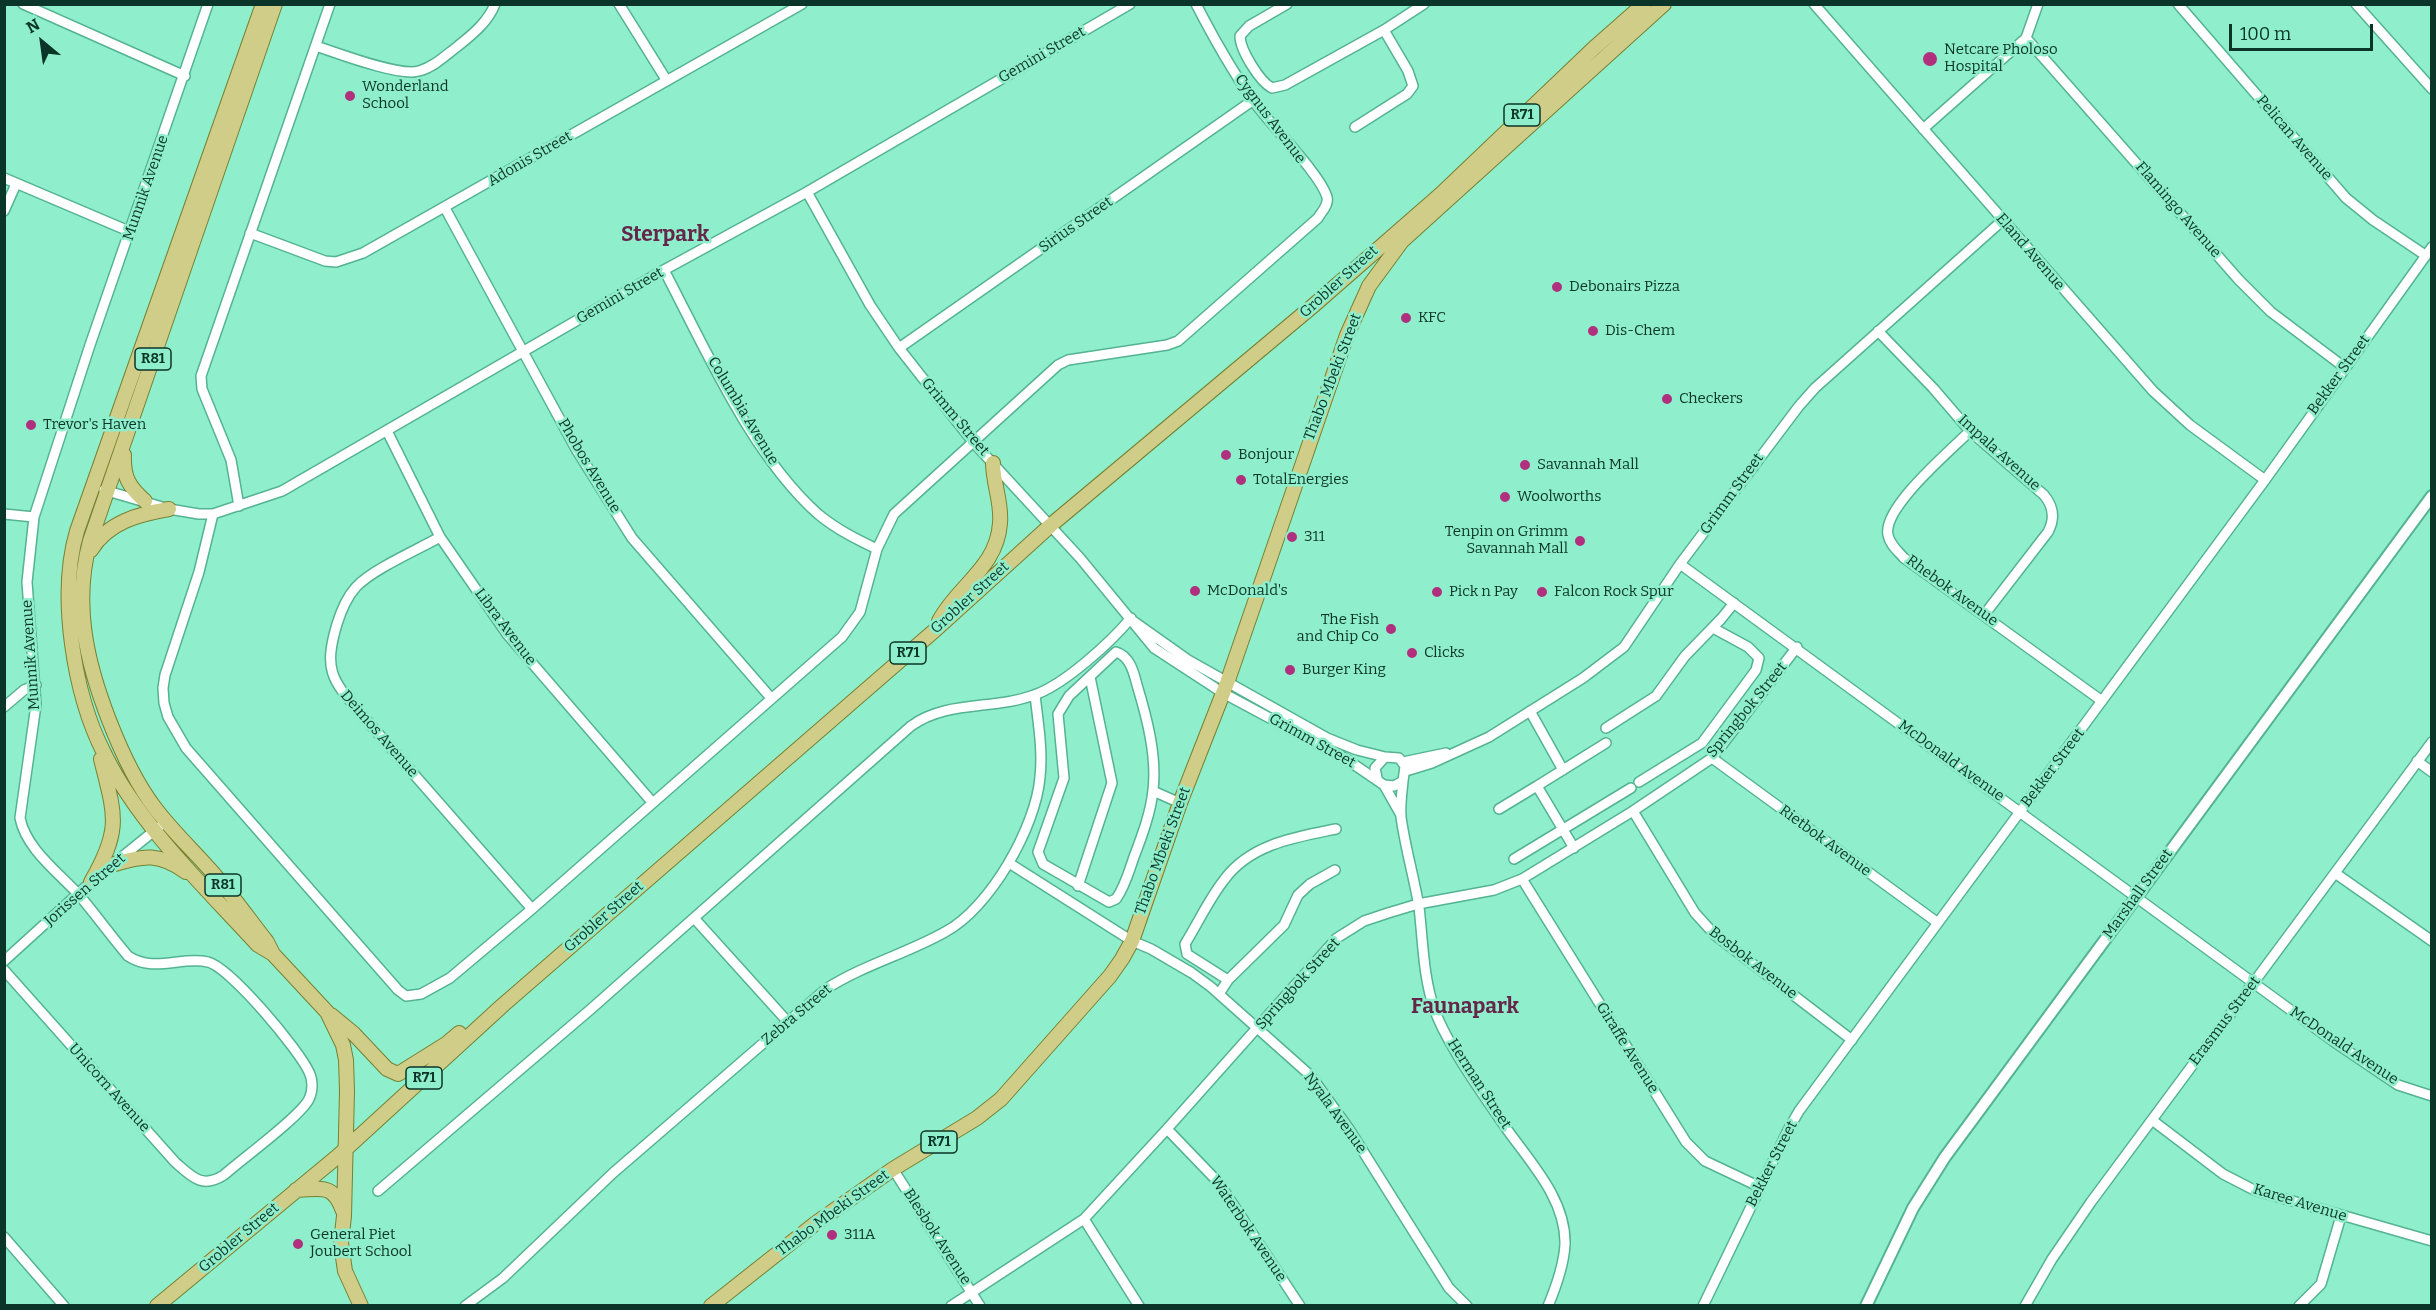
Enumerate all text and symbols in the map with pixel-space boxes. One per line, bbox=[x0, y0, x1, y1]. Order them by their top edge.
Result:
north arrow bbox=[12, 12, 72, 72]
scale bar bbox=[2232, 12, 2376, 50]
text: N bbox=[23, 15, 43, 37]
street label: Gemini Street bbox=[995, 23, 1089, 87]
text: 100 m bbox=[2240, 23, 2291, 45]
place label: Netcare Pholoso Hospital bbox=[1944, 41, 2058, 76]
marker: Netcare Pholoso Hospital bbox=[1921, 50, 1939, 68]
street label: Cygnus Avenue bbox=[1231, 71, 1309, 167]
place label: Wonderland School bbox=[362, 78, 449, 113]
marker: Wonderland School bbox=[343, 89, 357, 103]
street label: Pelican Avenue bbox=[2252, 92, 2336, 184]
road number: R71 bbox=[1504, 104, 1540, 126]
street label: Adonis Street bbox=[485, 128, 575, 190]
street label: Munnik Avenue bbox=[120, 133, 172, 243]
street label: Flamingo Avenue bbox=[2131, 158, 2225, 262]
street label: Sirius Street bbox=[1036, 193, 1116, 257]
street label: Eland Avenue bbox=[1992, 210, 2068, 294]
district label: Sterpark bbox=[621, 222, 709, 248]
street label: Grobler Street bbox=[1296, 242, 1382, 322]
street label: Gemini Street bbox=[573, 264, 667, 328]
place label: Debonairs Pizza bbox=[1569, 278, 1680, 296]
marker: Debonairs Pizza bbox=[1550, 280, 1564, 294]
place label: KFC bbox=[1418, 309, 1446, 327]
street label: Thabo Mbeki Street bbox=[1300, 311, 1366, 443]
marker: KFC bbox=[1399, 311, 1413, 325]
place label: Dis-Chem bbox=[1605, 322, 1675, 340]
marker: Dis-Chem bbox=[1586, 324, 1600, 338]
street label: Bekker Street bbox=[2304, 332, 2374, 418]
road number: R81 bbox=[135, 348, 171, 370]
street label: Columbia Avenue bbox=[704, 354, 782, 468]
street label: Grimm Street bbox=[917, 374, 993, 460]
place label: Checkers bbox=[1679, 390, 1743, 408]
marker: Checkers bbox=[1660, 392, 1674, 406]
street label: Impala Avenue bbox=[1954, 411, 2044, 495]
place label: Trevor's Haven bbox=[43, 416, 146, 434]
street label: Phobos Avenue bbox=[554, 416, 624, 516]
marker: Trevor's Haven bbox=[24, 418, 38, 432]
place label: Bonjour bbox=[1238, 446, 1294, 464]
marker: Bonjour bbox=[1219, 448, 1233, 462]
street label: Grimm Street bbox=[1697, 450, 1767, 538]
place label: Savannah Mall bbox=[1537, 456, 1639, 474]
marker: Savannah Mall bbox=[1518, 458, 1532, 472]
place label: TotalEnergies bbox=[1253, 471, 1349, 489]
marker: TotalEnergies bbox=[1234, 473, 1248, 487]
place label: Woolworths bbox=[1517, 488, 1601, 506]
marker: Woolworths bbox=[1498, 490, 1512, 504]
place label: Tenpin on Grimm Savannah Mall bbox=[1445, 523, 1568, 558]
place label: 311 bbox=[1304, 528, 1325, 546]
marker: 311 bbox=[1285, 530, 1299, 544]
marker: Tenpin on Grimm Savannah Mall bbox=[1573, 534, 1587, 548]
street label: Rhebok Avenue bbox=[1903, 552, 2001, 630]
street label: Grobler Street bbox=[927, 558, 1013, 638]
place label: McDonald's bbox=[1207, 582, 1288, 600]
place label: Pick n Pay bbox=[1449, 583, 1518, 601]
place label: Falcon Rock Spur bbox=[1554, 583, 1674, 601]
marker: McDonald's bbox=[1188, 584, 1202, 598]
street label: Libra Avenue bbox=[470, 585, 540, 669]
marker: Pick n Pay bbox=[1430, 585, 1444, 599]
marker: Falcon Rock Spur bbox=[1535, 585, 1549, 599]
street label: Munnik Avenue bbox=[18, 599, 44, 711]
place label: The Fish and Chip Co bbox=[1297, 611, 1379, 646]
marker: The Fish and Chip Co bbox=[1384, 622, 1398, 636]
road number: R71 bbox=[890, 642, 926, 664]
place label: Clicks bbox=[1424, 644, 1465, 662]
marker: Clicks bbox=[1405, 646, 1419, 660]
street label: Springbok Street bbox=[1703, 659, 1791, 761]
place label: Burger King bbox=[1302, 661, 1386, 679]
marker: Burger King bbox=[1283, 663, 1297, 677]
street label: Deimos Avenue bbox=[336, 687, 422, 781]
street label: Grimm Street bbox=[1266, 710, 1358, 772]
street label: McDonald Avenue bbox=[1894, 716, 2008, 806]
street label: Bekker Street bbox=[2017, 725, 2089, 811]
street label: Thabo Mbeki Street bbox=[1131, 785, 1195, 917]
street label: Rietbok Avenue bbox=[1776, 802, 1874, 880]
street label: Marshall Street bbox=[2099, 846, 2177, 942]
street label: Jorissen Street bbox=[41, 850, 129, 930]
road number: R81 bbox=[205, 874, 241, 896]
street label: Grobler Street bbox=[561, 878, 647, 956]
street label: Bosbok Avenue bbox=[1705, 923, 1801, 1003]
street label: Springbok Street bbox=[1252, 934, 1344, 1034]
street label: Erasmus Street bbox=[2186, 973, 2264, 1069]
street label: Zebra Street bbox=[758, 981, 836, 1049]
district label: Faunapark bbox=[1411, 994, 1519, 1020]
street label: Giraffe Avenue bbox=[1592, 999, 1662, 1097]
street label: McDonald Avenue bbox=[2286, 1003, 2402, 1089]
street label: Herman Street bbox=[1443, 1036, 1515, 1132]
street label: Unicorn Avenue bbox=[65, 1040, 153, 1136]
road number: R71 bbox=[406, 1067, 442, 1089]
street label: Nyala Avenue bbox=[1300, 1069, 1370, 1157]
street label: Bekker Street bbox=[1743, 1118, 1801, 1210]
road number: R71 bbox=[921, 1131, 957, 1153]
street label: Thabo Mbeki Street bbox=[773, 1166, 893, 1260]
street label: Waterbok Avenue bbox=[1206, 1173, 1290, 1285]
street label: Karee Avenue bbox=[2251, 1180, 2349, 1226]
street label: Blesbok Avenue bbox=[899, 1186, 975, 1288]
street label: Grobler Street bbox=[195, 1199, 283, 1277]
place label: General Piet Joubert School bbox=[310, 1226, 412, 1261]
place label: 311A bbox=[844, 1226, 875, 1244]
marker: 311A bbox=[825, 1228, 839, 1242]
marker: General Piet Joubert School bbox=[291, 1237, 305, 1251]

